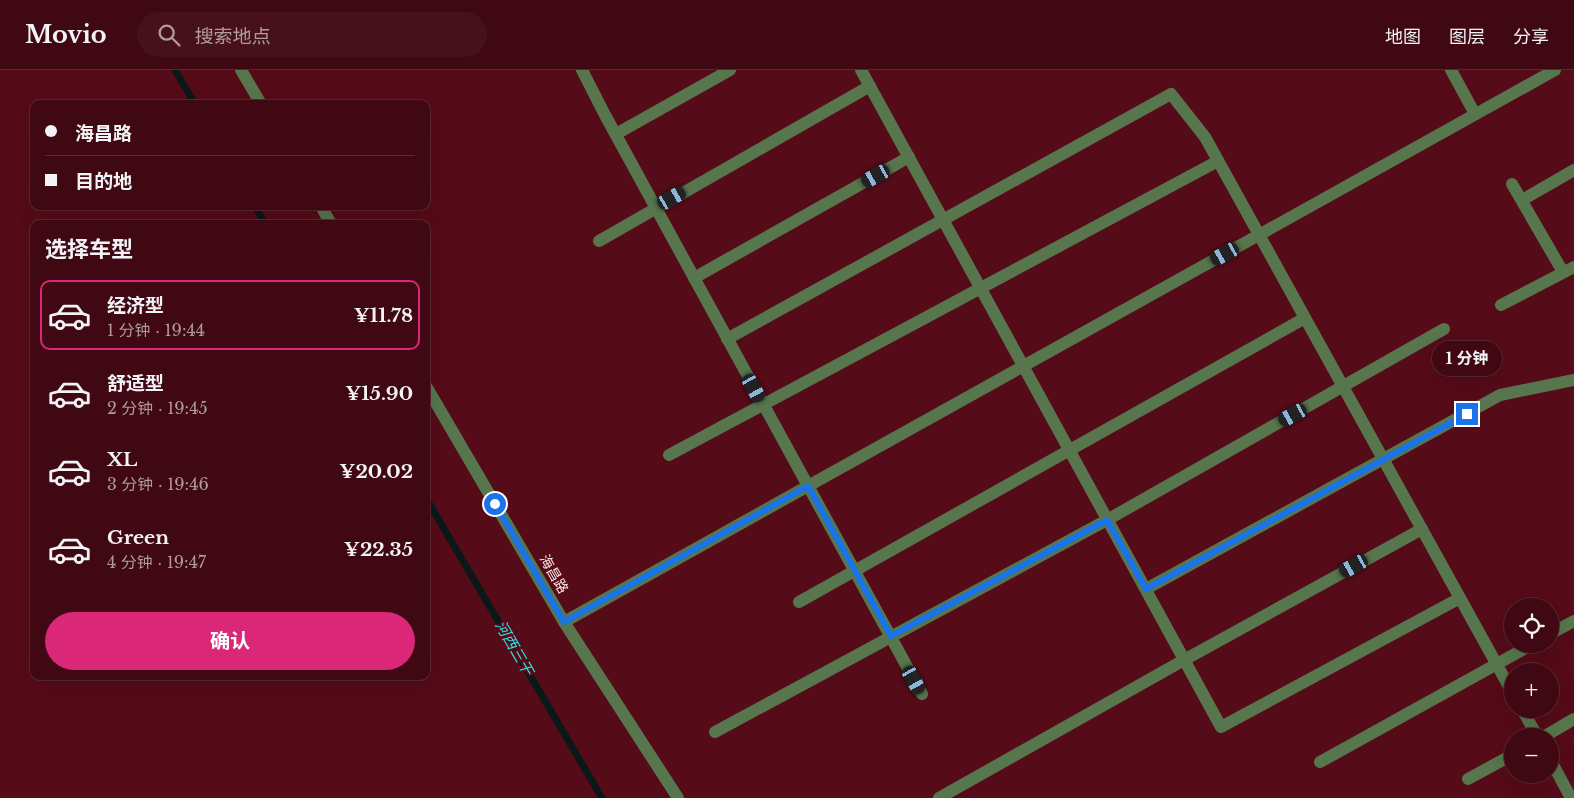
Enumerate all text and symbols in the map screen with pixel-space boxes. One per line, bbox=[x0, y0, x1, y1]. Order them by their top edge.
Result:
search box bbox=[137, 12, 487, 57]
text: Movio bbox=[25, 20, 107, 49]
icon: search bbox=[155, 21, 183, 49]
text: 搜索地点 bbox=[195, 25, 271, 48]
text: 地图 bbox=[1385, 26, 1421, 48]
text: 图层 bbox=[1449, 26, 1485, 48]
text: 分享 bbox=[1513, 26, 1549, 48]
text: 海昌路 bbox=[75, 122, 132, 145]
car bbox=[859, 162, 892, 190]
text: 目的地 bbox=[75, 170, 132, 193]
car bbox=[655, 184, 688, 212]
text: 选择车型 bbox=[45, 236, 133, 263]
car bbox=[1208, 240, 1241, 268]
icon: car bbox=[47, 293, 92, 338]
text: 经济型 bbox=[107, 294, 164, 317]
text: ¥11.78 bbox=[354, 304, 413, 327]
text: 1 分钟 · 19:44 bbox=[107, 320, 205, 340]
callout: 1 分钟 bbox=[1432, 342, 1502, 376]
text: 1 分钟 bbox=[1445, 348, 1489, 368]
icon: car bbox=[47, 371, 92, 416]
car bbox=[740, 371, 767, 405]
text: 舒适型 bbox=[107, 372, 164, 395]
text: ¥15.90 bbox=[345, 382, 413, 405]
text: 2 分钟 · 19:45 bbox=[107, 398, 208, 418]
car bbox=[1276, 401, 1309, 429]
route end bbox=[1456, 403, 1478, 425]
text: XL bbox=[107, 448, 137, 471]
icon: car bbox=[47, 449, 92, 494]
text: ¥20.02 bbox=[339, 460, 413, 483]
text: 3 分钟 · 19:46 bbox=[107, 474, 209, 494]
route start bbox=[484, 493, 506, 515]
text: Green bbox=[107, 526, 169, 549]
icon: car bbox=[47, 527, 92, 572]
text: ¥22.35 bbox=[344, 538, 413, 561]
street label: 海昌路 bbox=[536, 551, 572, 597]
text: 4 分钟 · 19:47 bbox=[107, 552, 206, 572]
car bbox=[1337, 552, 1370, 580]
map controls bbox=[1504, 598, 1559, 783]
button: locate bbox=[1504, 598, 1559, 653]
button: 确认 bbox=[45, 612, 415, 670]
water label: 河西三干 bbox=[491, 617, 539, 680]
car bbox=[900, 663, 927, 697]
button: + bbox=[1504, 663, 1559, 718]
button: − bbox=[1504, 728, 1559, 783]

